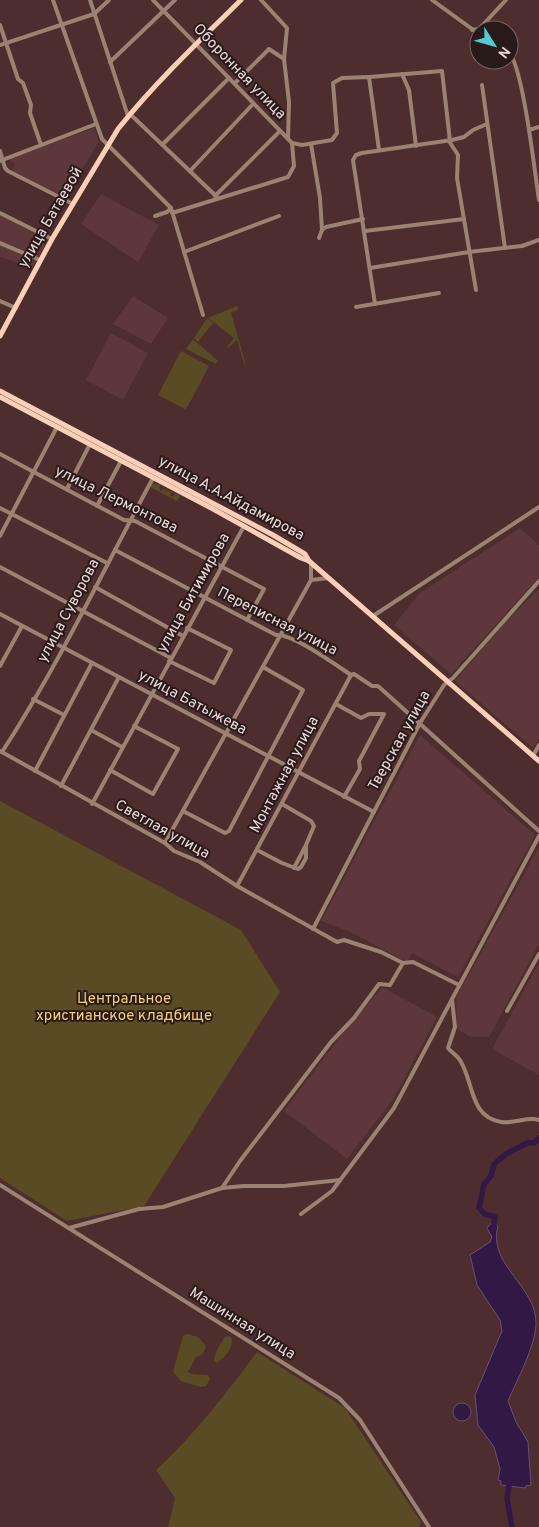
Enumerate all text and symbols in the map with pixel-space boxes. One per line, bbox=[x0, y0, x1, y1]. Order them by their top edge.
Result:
street label: Оборонная улица bbox=[188, 20, 290, 124]
north arrow bbox=[469, 20, 519, 70]
text: N bbox=[493, 43, 513, 61]
street label: улица Батаевой bbox=[14, 164, 88, 272]
street label: улица А.А.Айдамирова bbox=[155, 452, 307, 546]
street label: улица Лермонтова bbox=[51, 462, 181, 538]
street label: улица Битимирова bbox=[153, 530, 235, 656]
street label: улица Суворова bbox=[34, 556, 104, 666]
street label: Переписная улица bbox=[214, 583, 340, 661]
street label: улица Батыжева bbox=[134, 666, 250, 740]
street label: Тверская улица bbox=[365, 688, 435, 794]
street label: Монтажная улица bbox=[246, 714, 324, 836]
street label: Светлая улица bbox=[111, 796, 213, 864]
park label: Центральное христианское кладбище bbox=[36, 990, 212, 1026]
street label: Машинная улица bbox=[185, 1284, 299, 1364]

